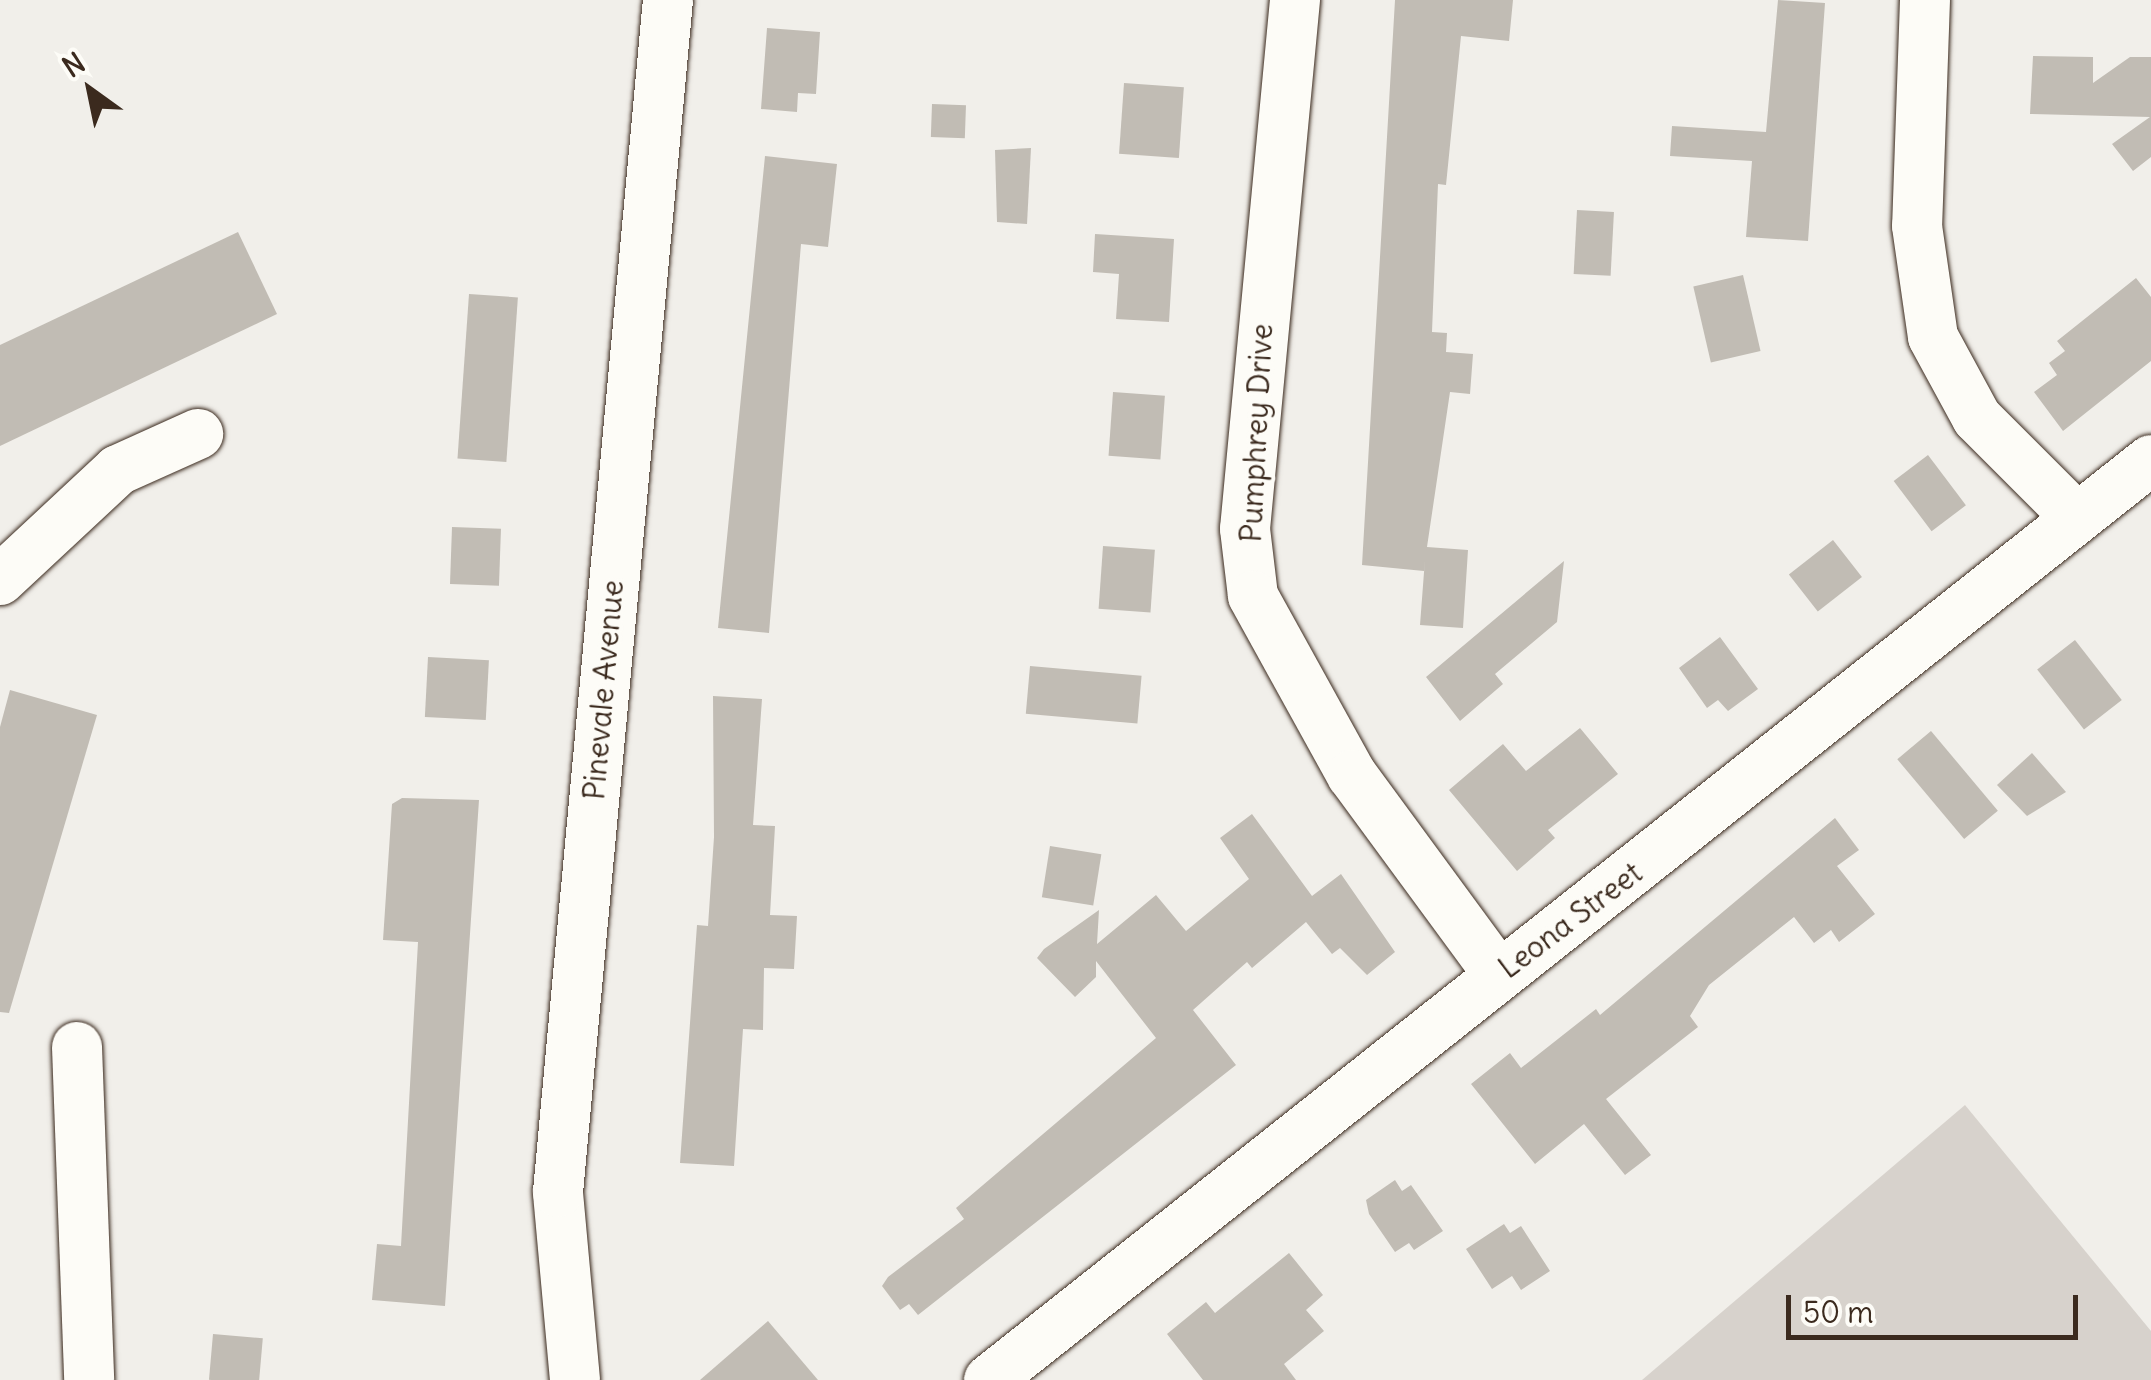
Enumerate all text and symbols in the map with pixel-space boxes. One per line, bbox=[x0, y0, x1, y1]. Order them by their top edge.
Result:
north arrow bbox=[40, 40, 140, 140]
text: N bbox=[56, 44, 92, 85]
street label: Pumphrey Drive bbox=[1232, 323, 1280, 543]
street label: Pinevale Avenue bbox=[575, 579, 631, 801]
street label: Leona Street bbox=[1491, 854, 1649, 986]
scale bar bbox=[1791, 1275, 2084, 1337]
text: 50 m bbox=[1803, 1293, 1873, 1331]

